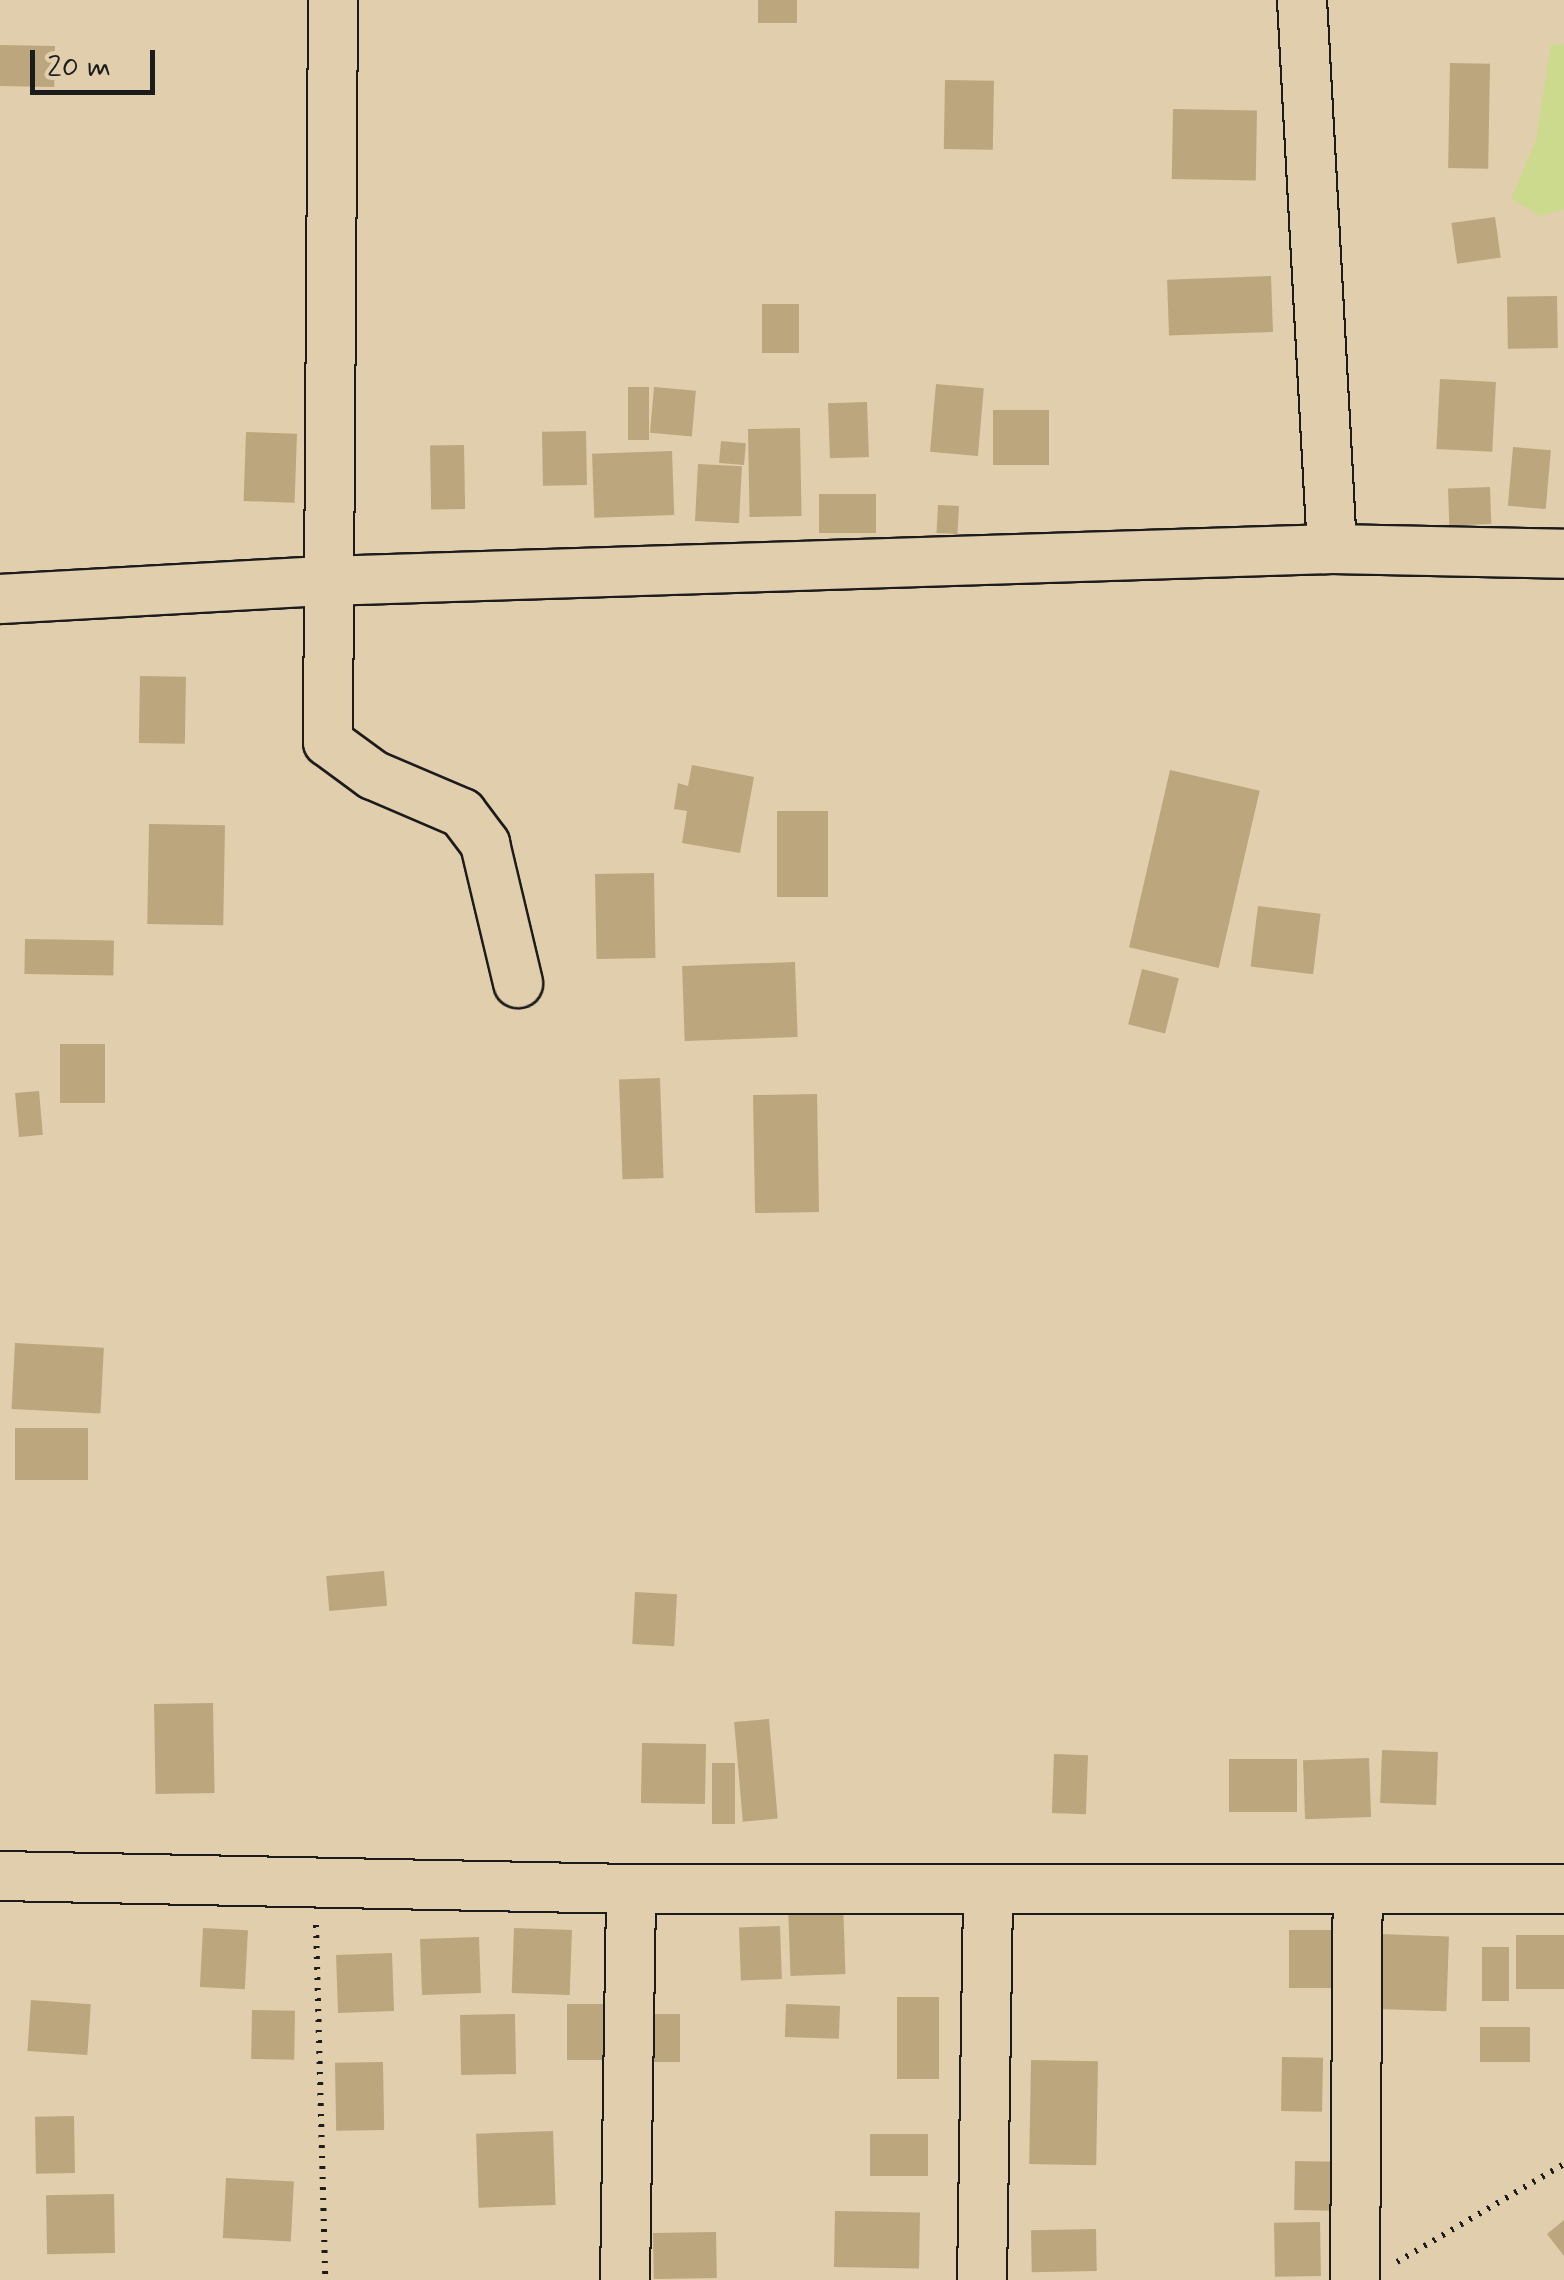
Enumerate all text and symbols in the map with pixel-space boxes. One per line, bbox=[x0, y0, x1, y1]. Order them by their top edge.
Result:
scale bar bbox=[35, 30, 160, 92]
text: 20 m bbox=[47, 48, 111, 87]

